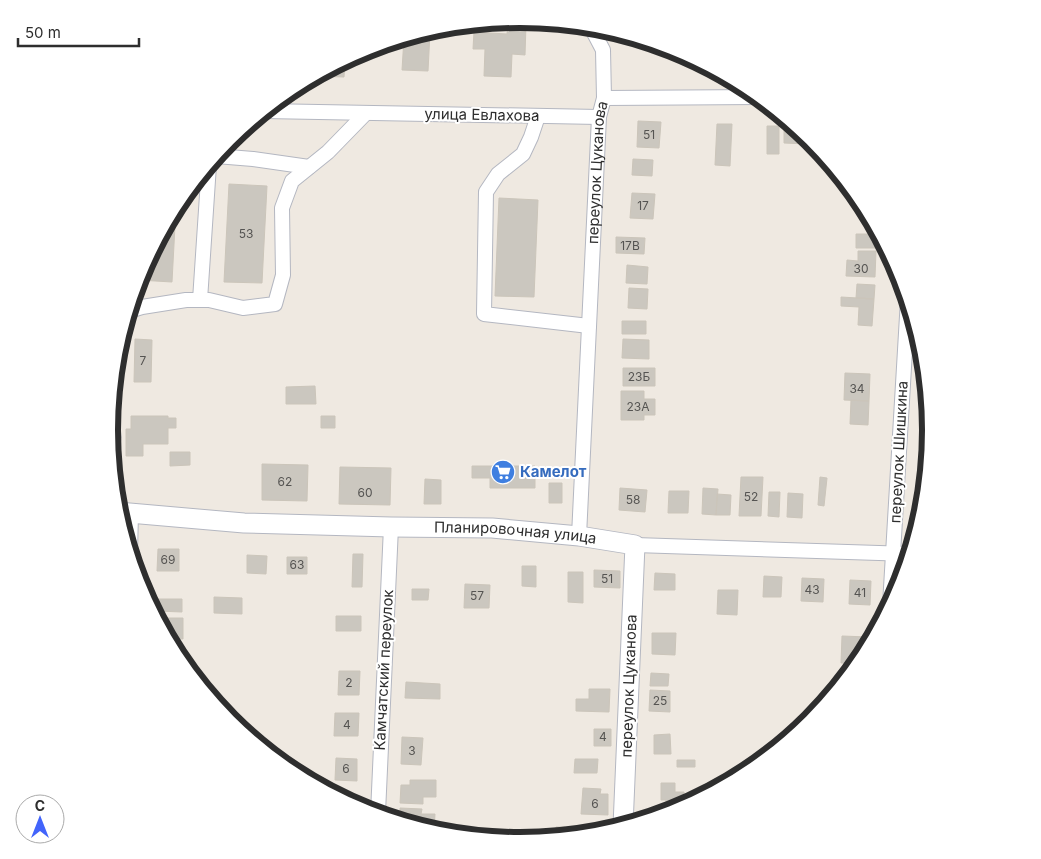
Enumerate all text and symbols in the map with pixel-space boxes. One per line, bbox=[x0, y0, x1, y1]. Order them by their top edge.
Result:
scale bar bbox=[18, 15, 139, 47]
text: 50 m bbox=[25, 23, 61, 42]
street label: переулок Цуканова bbox=[583, 99, 612, 245]
street label: улица Евлахова bbox=[424, 104, 540, 125]
house number: 51 bbox=[643, 127, 655, 142]
house number: 17 bbox=[637, 198, 649, 213]
house number: 53 bbox=[239, 226, 253, 241]
house number: 17В bbox=[620, 238, 640, 253]
house number: 30 bbox=[854, 261, 868, 276]
house number: 7 bbox=[140, 353, 147, 368]
house number: 23Б bbox=[628, 369, 650, 384]
street label: переулок Шишкина bbox=[885, 380, 912, 524]
house number: 34 bbox=[849, 381, 865, 396]
house number: 23А bbox=[626, 399, 650, 414]
supermarket icon: Камелот bbox=[490, 459, 516, 485]
place label: Камелот bbox=[520, 462, 587, 481]
house number: 62 bbox=[278, 474, 292, 489]
house number: 60 bbox=[357, 485, 373, 500]
house number: 52 bbox=[744, 489, 758, 504]
house number: 58 bbox=[626, 492, 640, 507]
street label: Планировочная улица bbox=[434, 517, 598, 548]
house number: 69 bbox=[161, 552, 175, 567]
house number: 63 bbox=[290, 557, 304, 572]
house number: 51 bbox=[601, 571, 613, 586]
house number: 43 bbox=[804, 582, 820, 597]
house number: 41 bbox=[854, 585, 866, 600]
house number: 57 bbox=[470, 588, 484, 603]
street label: Камчатский переулок bbox=[370, 589, 397, 751]
street label: переулок Цуканова bbox=[617, 614, 640, 758]
house number: 2 bbox=[345, 675, 353, 690]
house number: 25 bbox=[653, 693, 667, 708]
house number: 4 bbox=[343, 717, 351, 732]
house number: 4 bbox=[599, 729, 607, 744]
house number: 3 bbox=[408, 743, 416, 758]
house number: 6 bbox=[342, 761, 350, 776]
north arrow bbox=[15, 794, 65, 844]
house number: 6 bbox=[591, 796, 599, 811]
text: С bbox=[35, 797, 45, 814]

